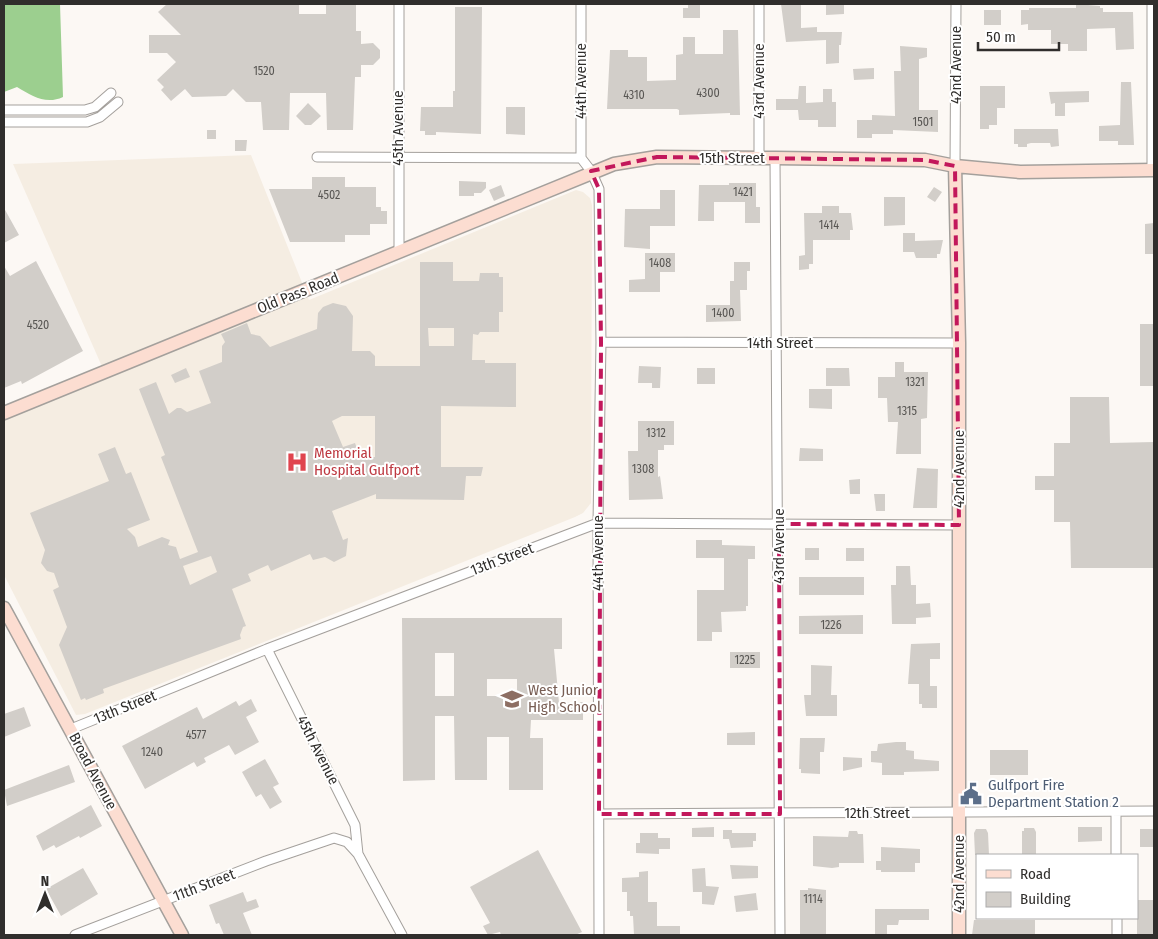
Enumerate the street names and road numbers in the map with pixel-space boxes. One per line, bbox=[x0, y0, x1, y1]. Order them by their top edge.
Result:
street label: 42nd Avenue bbox=[947, 26, 965, 104]
street label: 44th Avenue bbox=[572, 43, 590, 119]
street label: 43rd Avenue bbox=[750, 43, 768, 119]
street label: 45th Avenue bbox=[389, 90, 407, 166]
street label: 15th Street bbox=[699, 149, 765, 167]
street label: Old Pass Road bbox=[255, 268, 341, 318]
street label: 14th Street bbox=[747, 334, 813, 352]
street label: 42nd Avenue bbox=[950, 430, 968, 508]
street label: 43rd Avenue bbox=[770, 508, 788, 584]
street label: 44th Avenue bbox=[589, 515, 607, 591]
street label: 13th Street bbox=[468, 539, 536, 579]
street label: 13th Street bbox=[91, 686, 159, 728]
street label: 45th Avenue bbox=[293, 712, 343, 788]
street label: Broad Avenue bbox=[65, 729, 121, 813]
street label: 12th Street bbox=[844, 804, 910, 822]
street label: 42nd Avenue bbox=[950, 835, 968, 913]
street label: 11th Street bbox=[171, 865, 238, 905]

